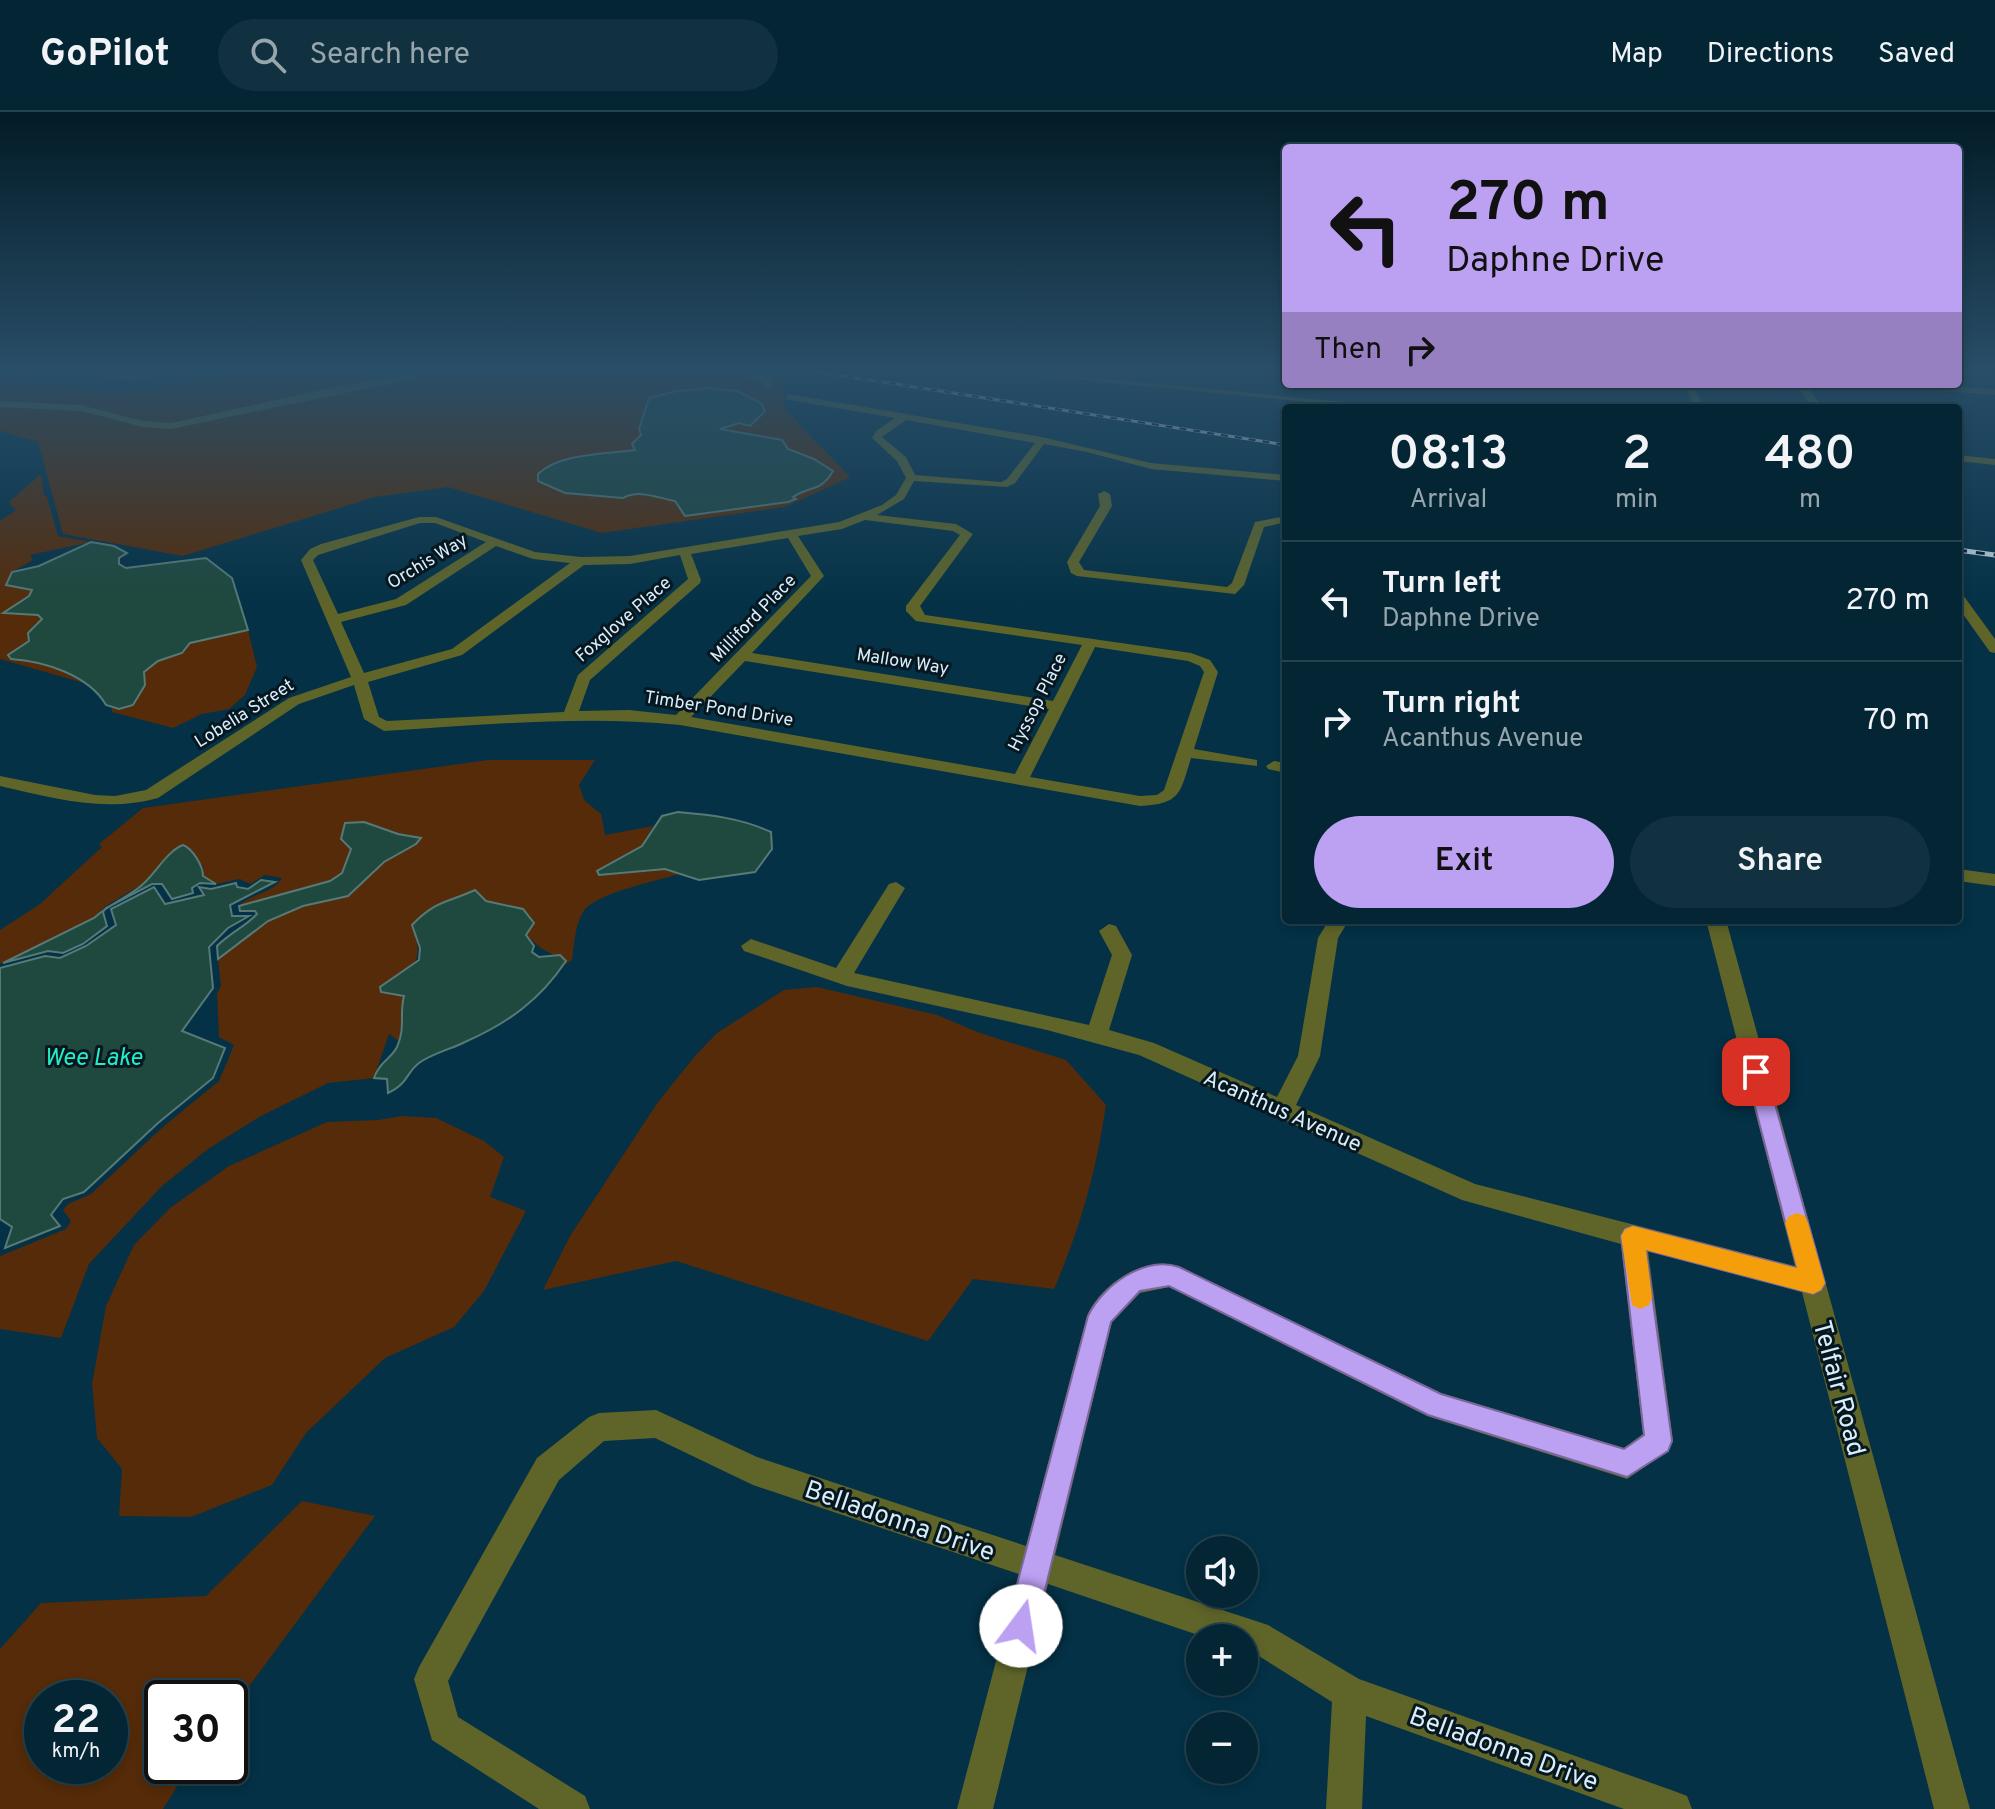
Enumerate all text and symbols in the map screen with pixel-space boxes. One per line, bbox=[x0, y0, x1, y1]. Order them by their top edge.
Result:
search box bbox=[218, 19, 778, 91]
text: GoPilot bbox=[40, 31, 170, 80]
icon: search bbox=[246, 33, 290, 77]
text: Search here bbox=[310, 37, 470, 74]
text: Map bbox=[1610, 37, 1663, 73]
text: Directions bbox=[1707, 37, 1834, 73]
text: Saved bbox=[1878, 37, 1955, 73]
text: 270 m bbox=[1446, 170, 1610, 240]
icon: left bbox=[1314, 176, 1418, 280]
text: Daphne Drive bbox=[1446, 239, 1664, 285]
icon: right bbox=[1398, 328, 1442, 372]
text: Then bbox=[1314, 332, 1382, 369]
text: 08:13 bbox=[1388, 426, 1509, 486]
text: 2 bbox=[1622, 426, 1651, 486]
text: 480 bbox=[1765, 426, 1856, 486]
text: Arrival bbox=[1410, 484, 1487, 517]
text: min bbox=[1615, 484, 1658, 517]
text: m bbox=[1799, 484, 1821, 517]
street label: Orchis Way bbox=[384, 529, 472, 595]
text: Turn left bbox=[1382, 566, 1502, 603]
street label: Milliford Place bbox=[706, 570, 802, 668]
street label: Foxglove Place bbox=[571, 572, 677, 668]
icon: left bbox=[1314, 579, 1358, 623]
text: 270 m bbox=[1845, 583, 1930, 620]
text: Daphne Drive bbox=[1382, 603, 1540, 636]
street label: Mallow Way bbox=[855, 644, 951, 681]
street label: Hyssop Place bbox=[1004, 650, 1073, 756]
street label: Lobelia Street bbox=[191, 675, 299, 754]
street label: Timber Pond Drive bbox=[643, 686, 795, 733]
text: Turn right bbox=[1382, 686, 1520, 723]
icon: right bbox=[1314, 699, 1358, 743]
text: 70 m bbox=[1864, 703, 1930, 740]
text: Acanthus Avenue bbox=[1382, 723, 1583, 756]
button: Exit bbox=[1314, 816, 1614, 908]
button: Share bbox=[1630, 816, 1930, 908]
pin bbox=[1722, 1038, 1790, 1106]
water label: Wee Lake bbox=[44, 1044, 143, 1074]
icon: arrive bbox=[1734, 1050, 1778, 1094]
street label: Acanthus Avenue bbox=[1199, 1065, 1365, 1159]
street label: Telfair Road bbox=[1804, 1317, 1871, 1460]
street label: Belladonna Drive bbox=[800, 1474, 999, 1570]
map controls bbox=[1186, 1536, 1258, 1784]
button: sound bbox=[1186, 1536, 1258, 1608]
position arrow bbox=[979, 1584, 1063, 1668]
button: + bbox=[1186, 1624, 1258, 1696]
speed limit sign: 30 bbox=[144, 1680, 248, 1784]
text: 22 bbox=[52, 1697, 100, 1747]
street label: Belladonna Drive bbox=[1404, 1701, 1602, 1800]
button: − bbox=[1186, 1712, 1258, 1784]
text: km/h bbox=[52, 1739, 100, 1765]

